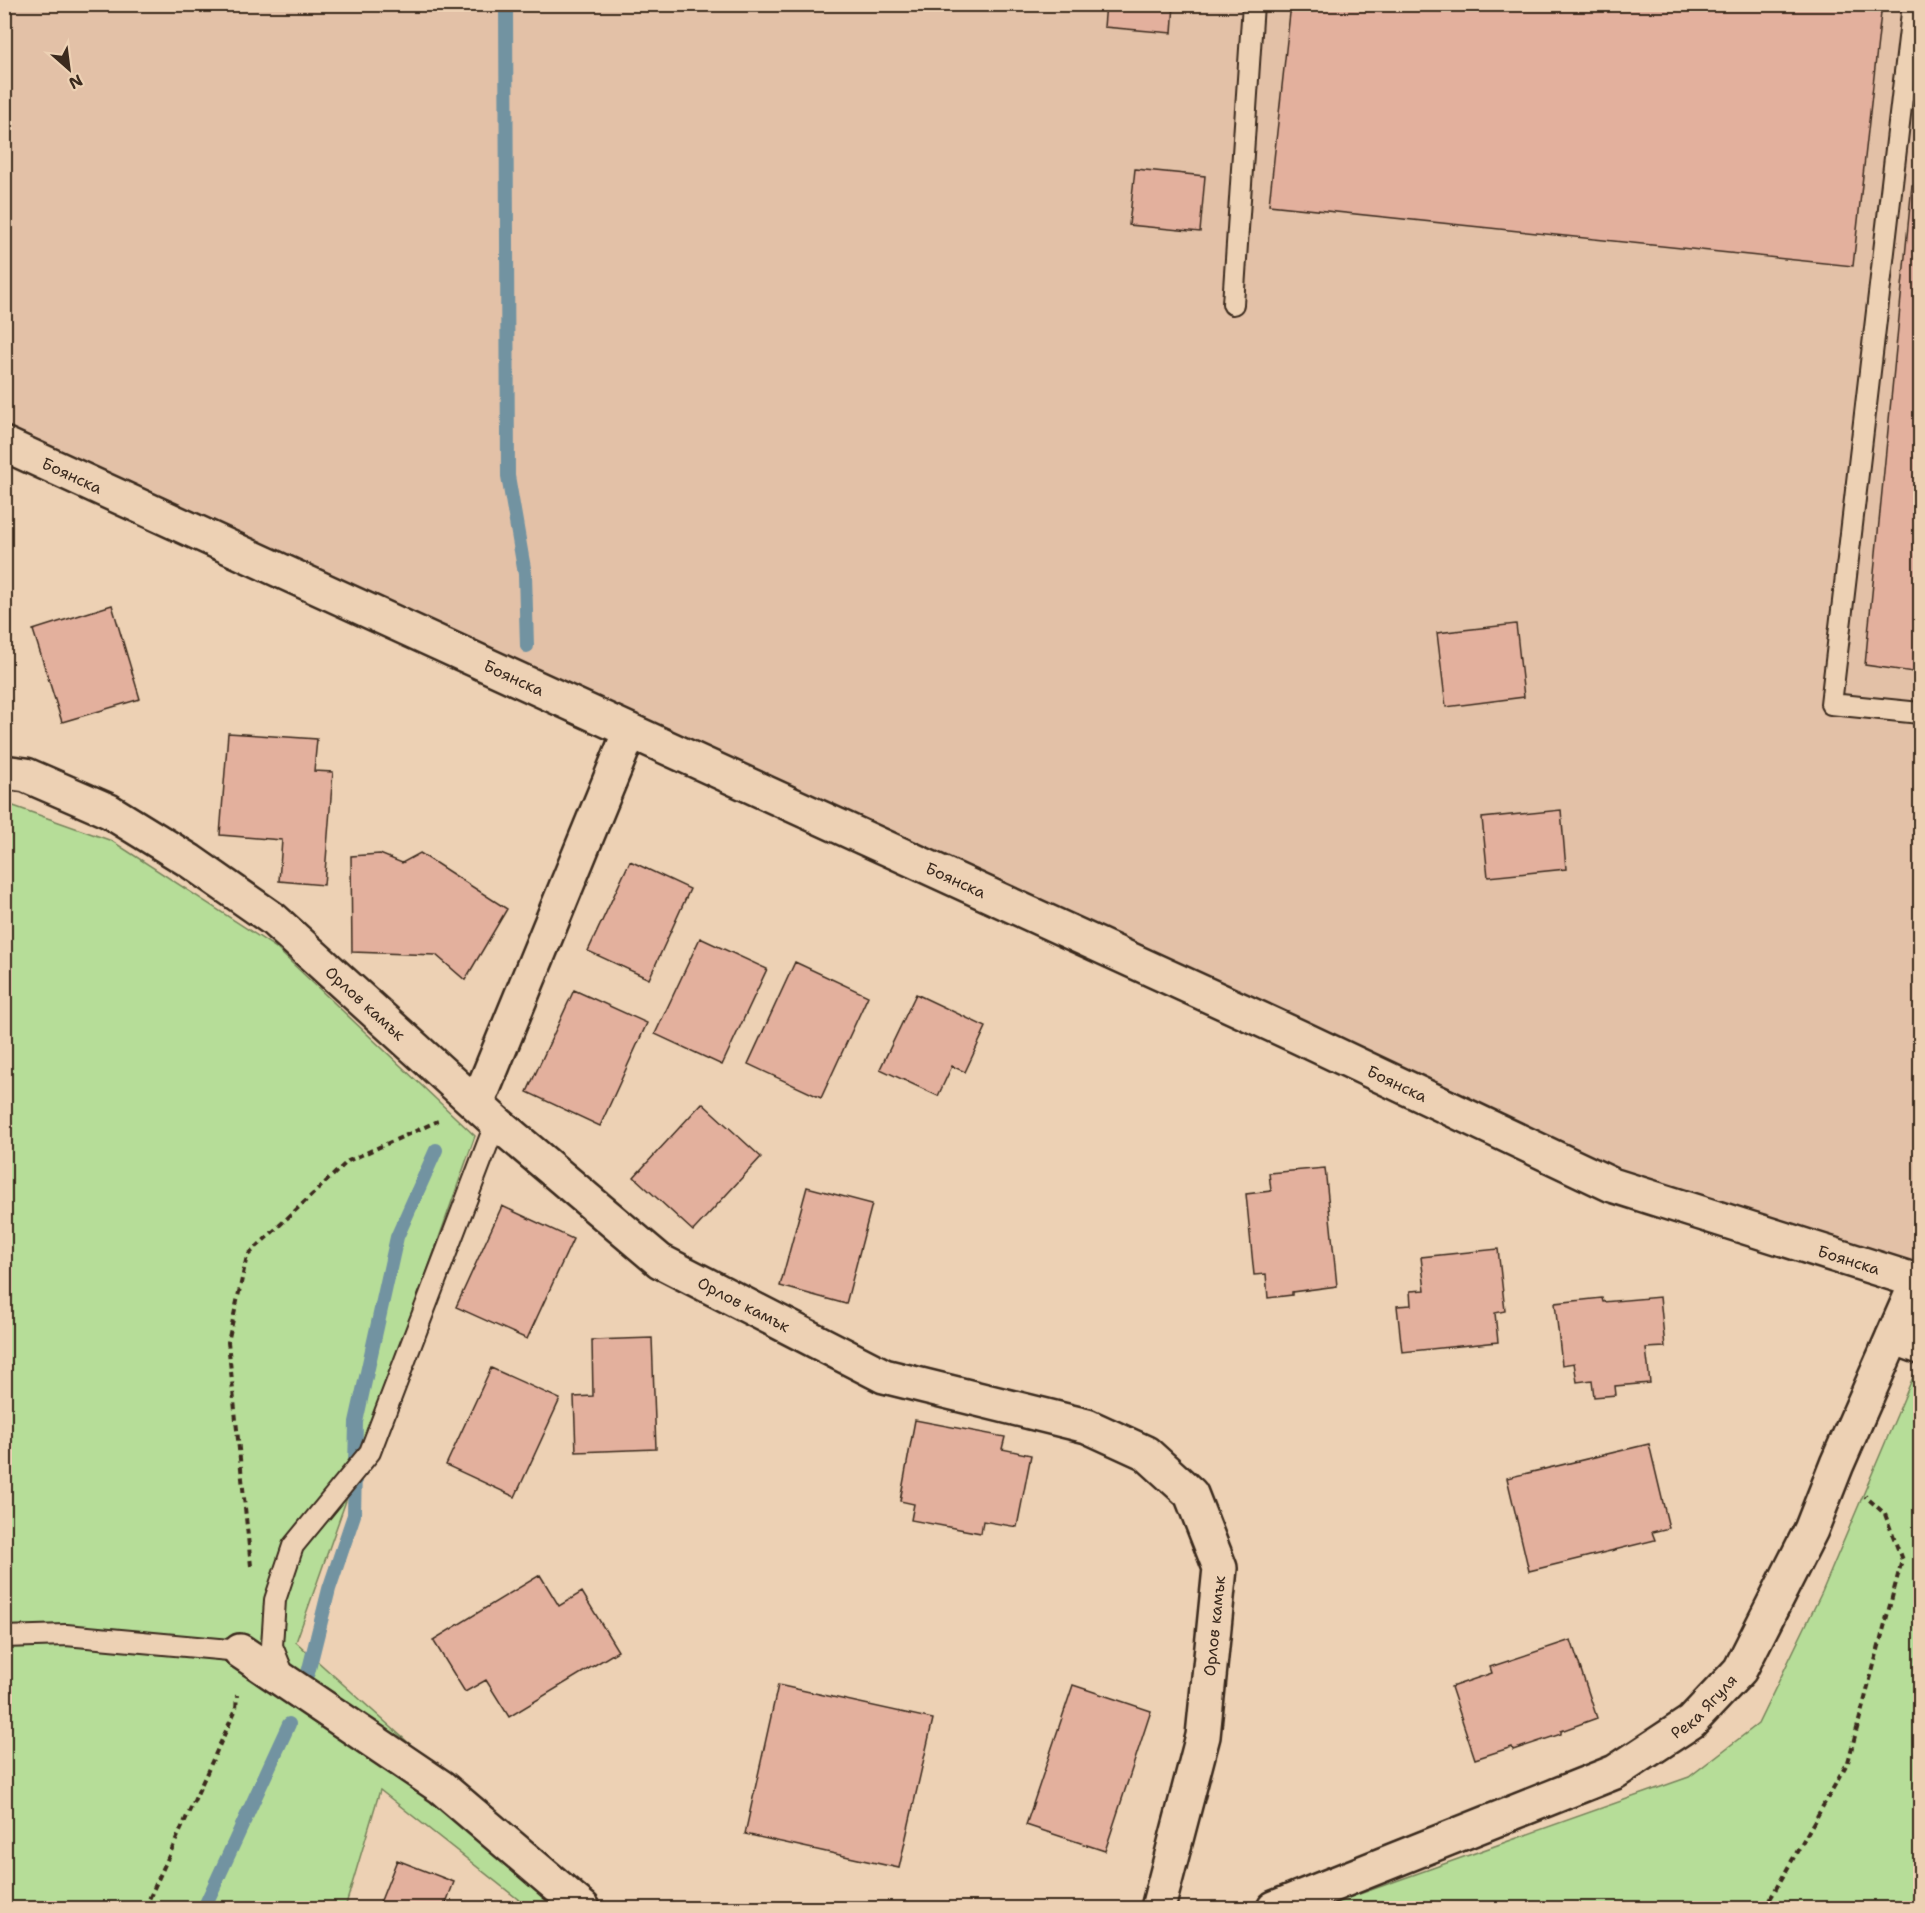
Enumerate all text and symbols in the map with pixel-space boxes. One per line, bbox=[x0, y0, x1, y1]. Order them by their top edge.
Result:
north arrow bbox=[39, 39, 99, 99]
text: N bbox=[65, 70, 86, 94]
street label: Боянска bbox=[38, 453, 106, 499]
street label: Боянска bbox=[480, 655, 547, 701]
street label: Боянска bbox=[922, 857, 989, 903]
street label: Орлов камък bbox=[321, 962, 410, 1046]
street label: Боянска bbox=[1364, 1061, 1431, 1107]
street label: Боянска bbox=[1815, 1240, 1883, 1280]
street label: Орлов камък bbox=[694, 1272, 794, 1337]
street label: Орлов камък bbox=[1199, 1574, 1230, 1677]
street label: Река Ягуля bbox=[1667, 1670, 1742, 1744]

